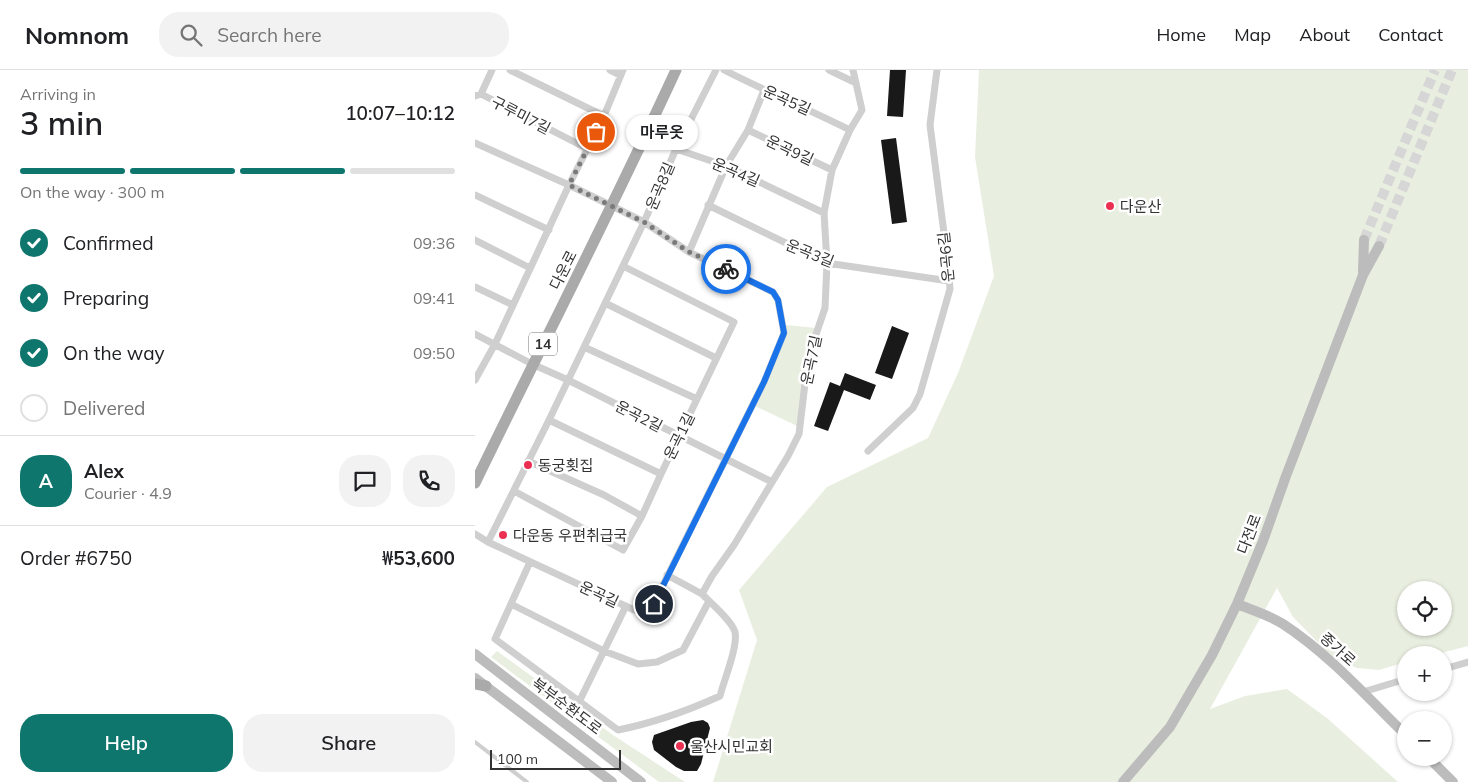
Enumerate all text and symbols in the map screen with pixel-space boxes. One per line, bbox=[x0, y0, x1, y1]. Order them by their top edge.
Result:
search box bbox=[159, 12, 509, 57]
text: Nomnom bbox=[25, 20, 129, 50]
icon: search bbox=[177, 21, 205, 49]
text: Search here bbox=[217, 23, 322, 47]
text: Home bbox=[1156, 23, 1206, 46]
text: Map bbox=[1234, 23, 1271, 46]
text: About bbox=[1299, 23, 1350, 46]
text: Contact bbox=[1378, 23, 1443, 46]
street label: 운곡5길 bbox=[760, 81, 814, 119]
text: Arriving in bbox=[20, 84, 96, 104]
street label: 구루미7길 bbox=[488, 92, 554, 138]
text: 10:07–10:12 bbox=[345, 101, 455, 125]
text: 3 min bbox=[20, 103, 103, 143]
pin bbox=[575, 111, 617, 153]
callout: 마루옷 bbox=[626, 114, 699, 150]
icon: bag bbox=[582, 118, 610, 146]
text: 마루옷 bbox=[640, 122, 684, 142]
street label: 운곡9길 bbox=[763, 131, 817, 169]
street label: 운곡4길 bbox=[709, 153, 763, 191]
street label: 운곡8길 bbox=[641, 159, 679, 213]
text: On the way · 300 m bbox=[20, 182, 165, 202]
place label: 다운산 bbox=[1120, 197, 1162, 216]
marker: 다운산 bbox=[1104, 200, 1116, 212]
icon: check bbox=[20, 229, 48, 257]
text: Confirmed bbox=[63, 231, 154, 255]
street label: 운곡6길 bbox=[934, 231, 958, 283]
text: 09:36 bbox=[413, 233, 455, 253]
street label: 운곡3길 bbox=[783, 235, 837, 271]
courier bbox=[701, 244, 751, 294]
street label: 다운로 bbox=[545, 247, 581, 293]
icon: bike bbox=[712, 255, 740, 283]
icon: check bbox=[20, 284, 48, 312]
text: Preparing bbox=[63, 286, 149, 310]
text: 09:41 bbox=[413, 288, 455, 308]
road number: 14 bbox=[529, 332, 557, 356]
street label: 운곡7길 bbox=[796, 333, 826, 387]
icon: check bbox=[20, 339, 48, 367]
text: On the way bbox=[63, 341, 165, 365]
text: 09:50 bbox=[413, 343, 455, 363]
text: Delivered bbox=[63, 396, 145, 420]
street label: 운곡2길 bbox=[612, 396, 666, 436]
street label: 운곡1길 bbox=[659, 409, 699, 463]
button: chat bbox=[339, 455, 391, 507]
button: phone bbox=[403, 455, 455, 507]
place label: 동궁횟집 bbox=[538, 456, 593, 475]
text: Alex bbox=[84, 459, 124, 483]
marker: 동궁횟집 bbox=[522, 459, 534, 471]
text: A bbox=[39, 469, 53, 493]
text: Courier · 4.9 bbox=[84, 483, 172, 503]
street label: 다전로 bbox=[1233, 511, 1265, 557]
place label: 다운동 우편취급국 bbox=[513, 526, 627, 545]
marker: 다운동 우편취급국 bbox=[497, 529, 509, 541]
text: Order #6750 bbox=[20, 546, 132, 570]
text: ₩53,600 bbox=[382, 546, 455, 570]
street label: 운곡길 bbox=[576, 577, 622, 611]
map controls bbox=[1397, 581, 1452, 766]
button: locate bbox=[1397, 581, 1452, 636]
pin bbox=[633, 583, 675, 625]
icon: home bbox=[640, 590, 668, 618]
street label: 종가로 bbox=[1316, 628, 1360, 670]
button: + bbox=[1397, 646, 1452, 701]
street label: 북부순환도로 bbox=[528, 673, 606, 739]
button: − bbox=[1397, 711, 1452, 766]
button: Help bbox=[20, 714, 233, 772]
button: Share bbox=[243, 714, 455, 772]
place label: 울산시민교회 bbox=[690, 737, 773, 756]
marker: 울산시민교회 bbox=[674, 740, 686, 752]
scale bar bbox=[490, 747, 621, 770]
text: 100 m bbox=[497, 750, 538, 768]

